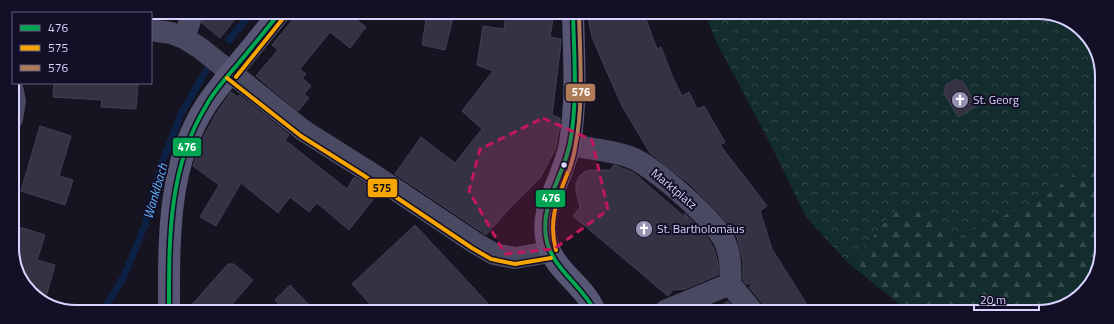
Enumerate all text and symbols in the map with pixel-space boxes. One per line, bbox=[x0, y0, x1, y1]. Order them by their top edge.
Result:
legend bbox=[12, 12, 152, 84]
text: 476 bbox=[48, 18, 68, 37]
text: 575 bbox=[48, 38, 68, 57]
text: 576 bbox=[48, 58, 68, 77]
line badge: 576 bbox=[565, 83, 596, 102]
text: 576 bbox=[572, 84, 590, 100]
church icon: St. Georg bbox=[950, 90, 970, 110]
place label: St. Georg bbox=[973, 90, 1019, 109]
line badge: 476 bbox=[172, 137, 202, 157]
text: 476 bbox=[178, 139, 196, 155]
water label: Wanklbach bbox=[138, 160, 173, 221]
unlabelled marker bbox=[559, 160, 569, 170]
street label: Marktplatz bbox=[647, 164, 701, 214]
line badge: 575 bbox=[367, 178, 398, 198]
text: 575 bbox=[373, 180, 391, 196]
line badge: 476 bbox=[535, 189, 566, 208]
text: 476 bbox=[542, 190, 560, 206]
church icon: St. Bartholomäus bbox=[634, 219, 654, 239]
place label: St. Bartholomäus bbox=[657, 219, 745, 238]
scale bar bbox=[974, 286, 1039, 312]
text: 20 m bbox=[980, 290, 1006, 309]

